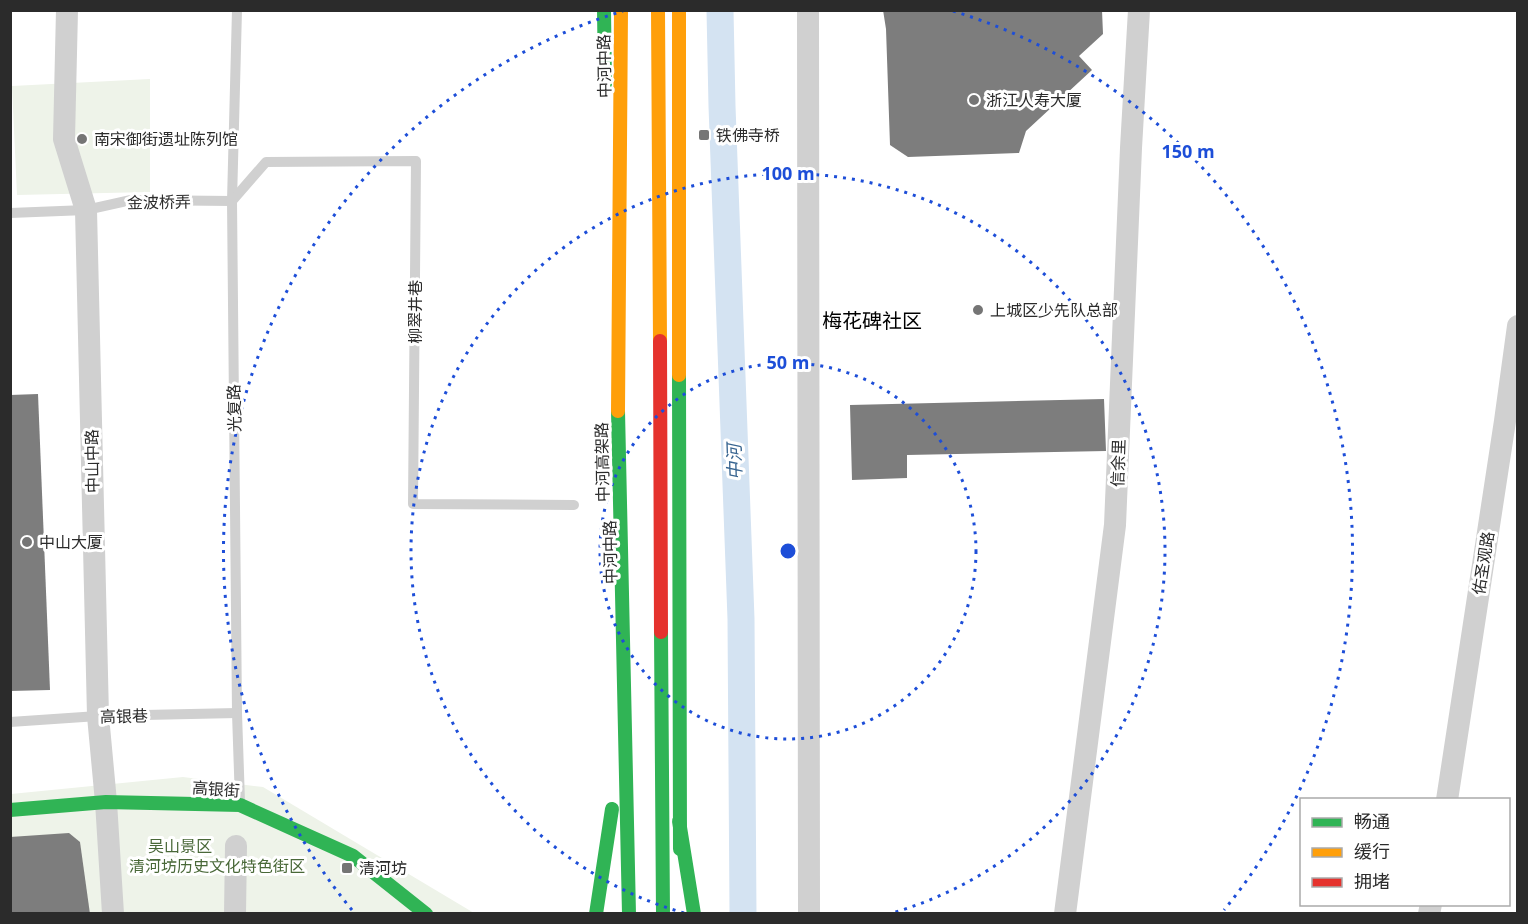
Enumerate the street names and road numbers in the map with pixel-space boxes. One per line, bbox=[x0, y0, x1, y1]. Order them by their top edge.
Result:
street label: 中河中路 bbox=[592, 34, 616, 98]
street label: 金波桥弄 bbox=[127, 190, 191, 214]
street label: 柳翠井巷 bbox=[404, 280, 426, 344]
street label: 光复路 bbox=[223, 384, 245, 432]
street label: 中河高架路 bbox=[590, 422, 614, 502]
street label: 中山中路 bbox=[80, 429, 104, 493]
street label: 信余里 bbox=[1106, 439, 1130, 487]
street label: 中河中路 bbox=[598, 520, 622, 584]
street label: 佑圣观路 bbox=[1467, 530, 1499, 596]
street label: 高银巷 bbox=[100, 705, 148, 727]
street label: 高银街 bbox=[191, 776, 241, 802]

